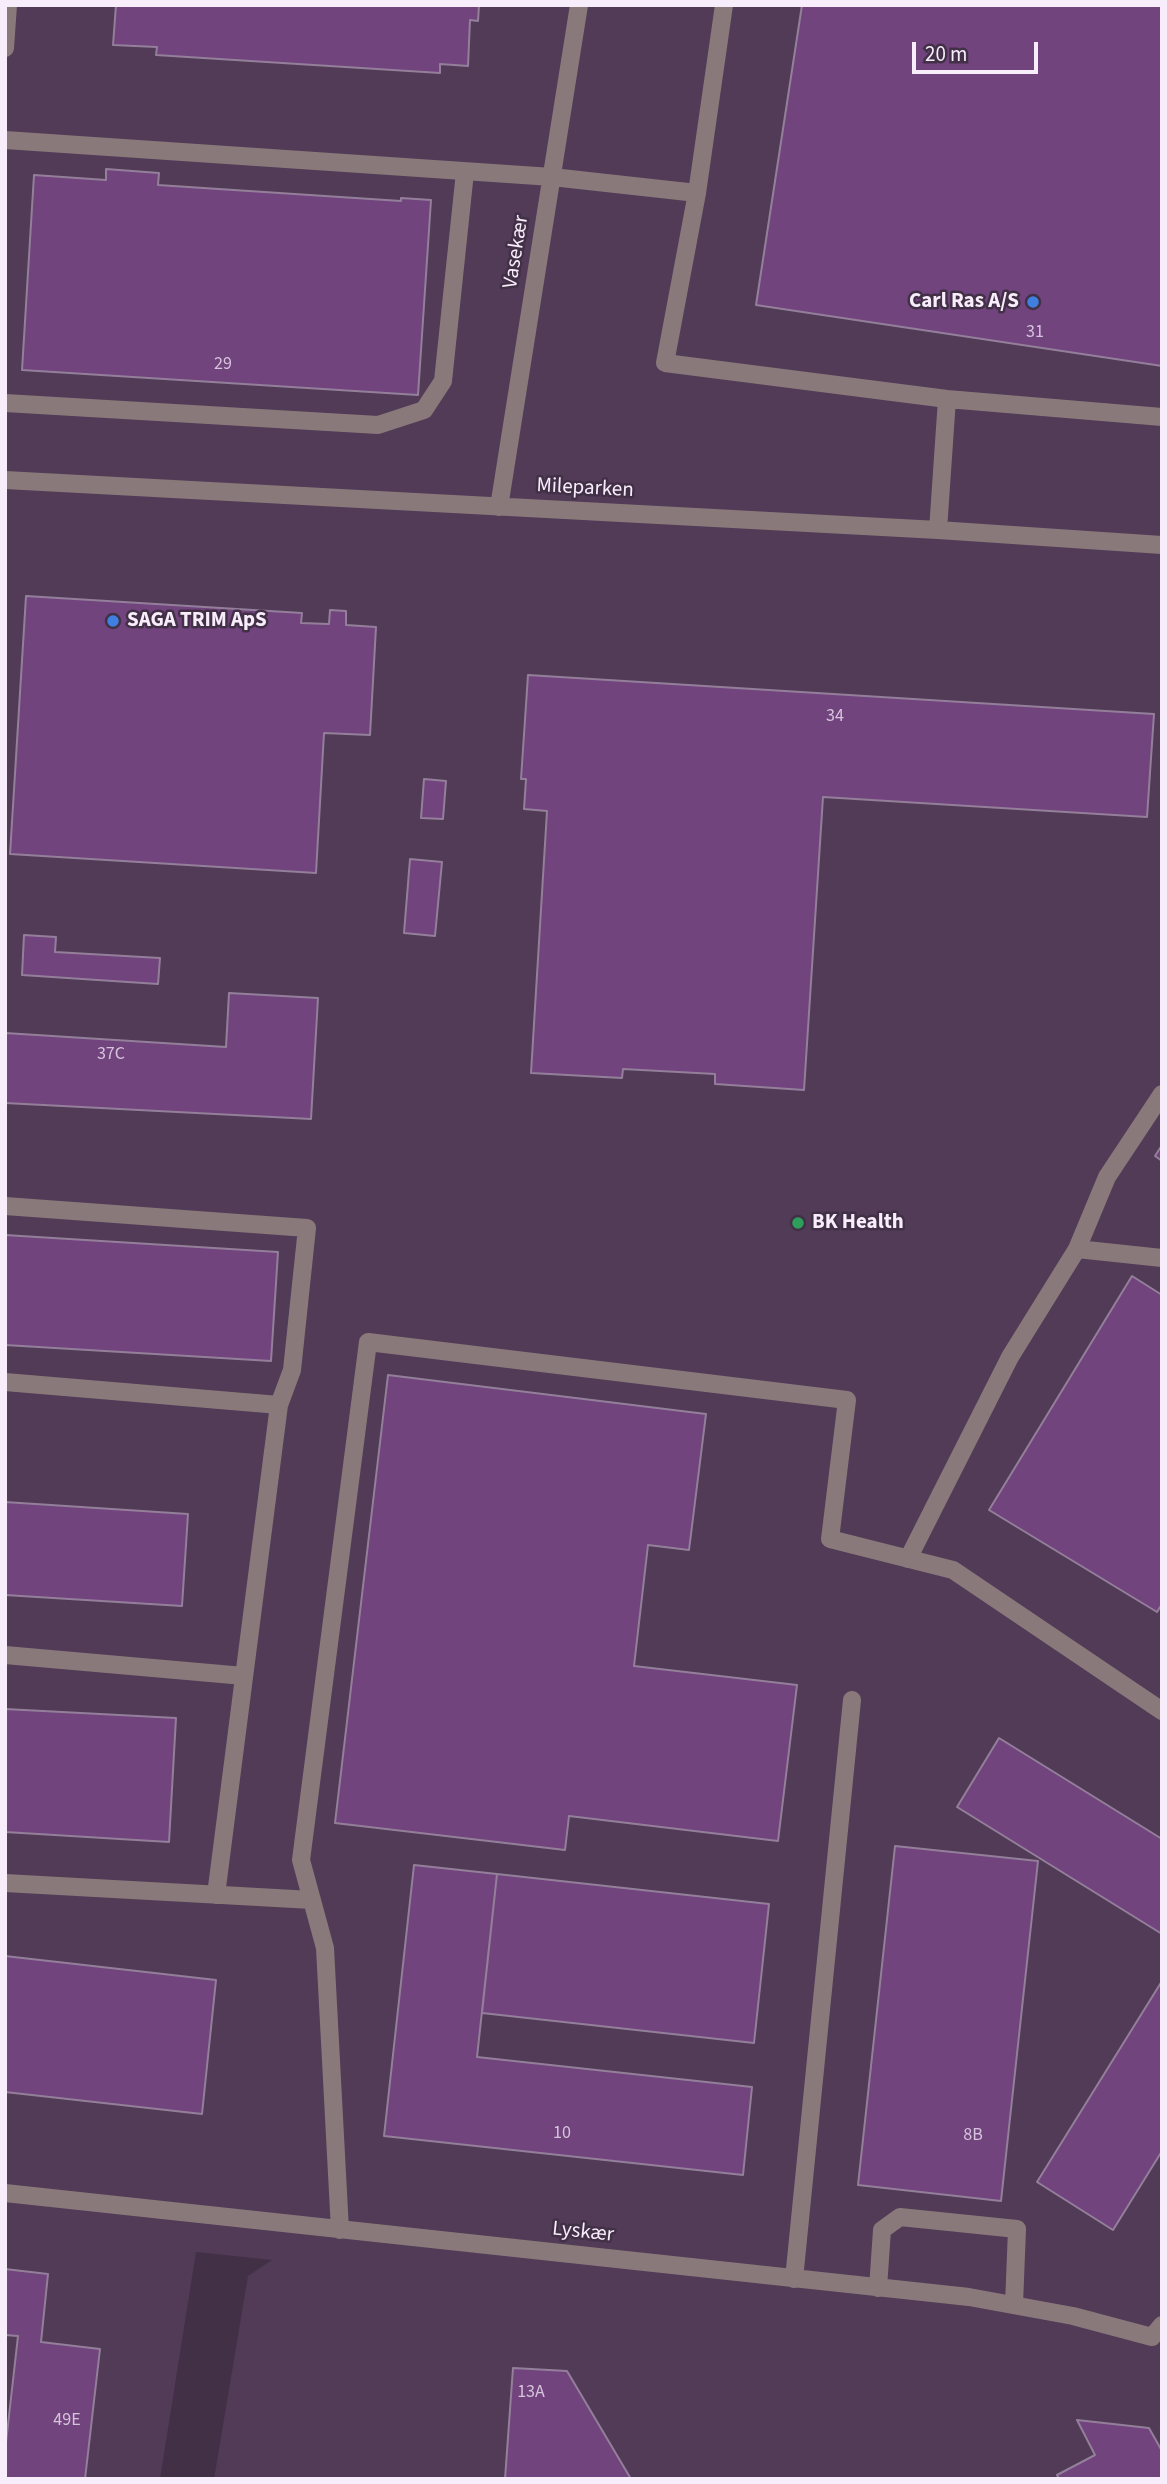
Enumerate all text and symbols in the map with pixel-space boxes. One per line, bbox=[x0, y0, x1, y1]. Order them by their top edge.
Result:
scale bar bbox=[915, 28, 1041, 72]
text: 20 m bbox=[925, 39, 967, 69]
street label: Vasekær bbox=[499, 214, 535, 290]
place label: Carl Ras A/S bbox=[909, 289, 1019, 315]
marker: Carl Ras A/S bbox=[1025, 294, 1041, 310]
house number: 31 bbox=[1026, 322, 1044, 344]
house number: 29 bbox=[214, 354, 232, 376]
street label: Mileparken bbox=[536, 474, 634, 504]
place label: SAGA TRIM ApS bbox=[127, 608, 267, 634]
marker: SAGA TRIM ApS bbox=[105, 613, 121, 629]
house number: 34 bbox=[826, 706, 844, 728]
house number: 37C bbox=[97, 1044, 125, 1066]
place label: BK Health bbox=[812, 1210, 904, 1236]
marker: BK Health bbox=[790, 1215, 806, 1231]
house number: 10 bbox=[553, 2123, 571, 2145]
house number: 8B bbox=[963, 2125, 983, 2147]
street label: Lyskær bbox=[551, 2217, 615, 2249]
house number: 13A bbox=[517, 2382, 545, 2404]
house number: 49E bbox=[53, 2410, 81, 2432]

